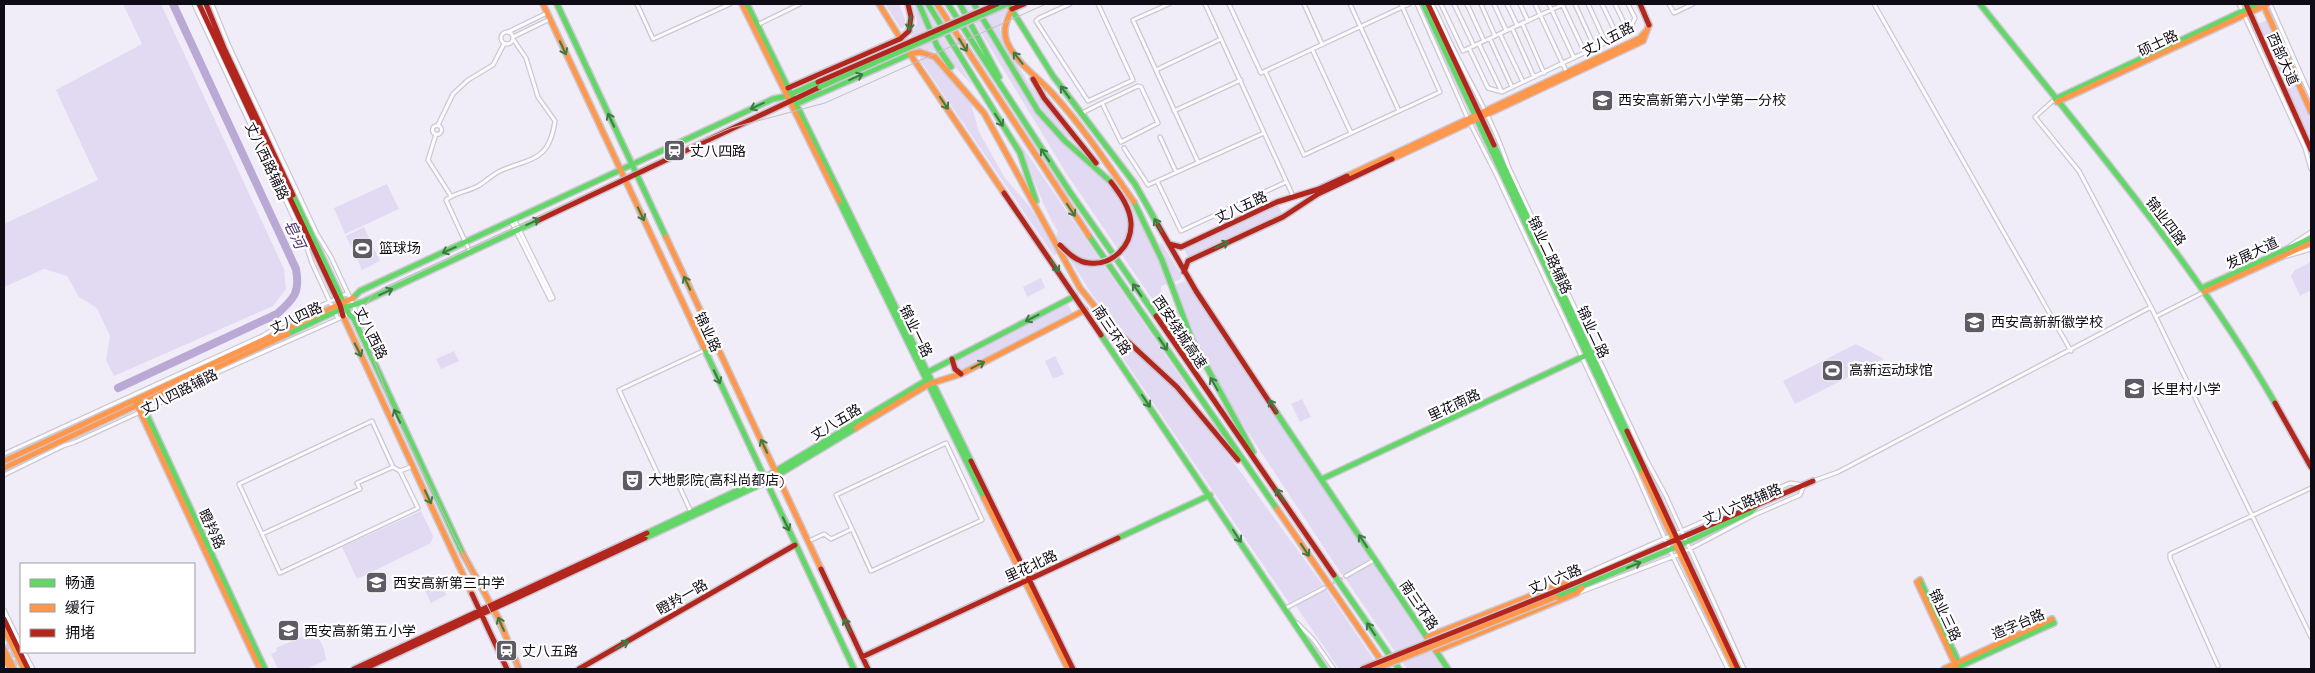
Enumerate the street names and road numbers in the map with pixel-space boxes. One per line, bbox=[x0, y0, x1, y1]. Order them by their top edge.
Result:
street label: 丈八五路 bbox=[1579, 18, 1637, 60]
street label: 硕士路 bbox=[2135, 26, 2181, 60]
street label: 西部大道 bbox=[2263, 30, 2303, 88]
street label: 丈八西路辅路 bbox=[241, 119, 293, 203]
street label: 丈八五路 bbox=[1212, 187, 1270, 227]
street label: 锦业四路 bbox=[2142, 193, 2190, 249]
street label: 锦业二路辅路 bbox=[1524, 213, 1576, 297]
street label: 发展大道 bbox=[2223, 233, 2281, 273]
street label: 西安绕城高速 bbox=[1149, 292, 1211, 372]
street label: 丈八四路 bbox=[267, 298, 325, 338]
street label: 锦业一路 bbox=[896, 302, 936, 360]
street label: 南三环路 bbox=[1089, 302, 1135, 358]
street label: 锦业二路 bbox=[1573, 303, 1613, 361]
street label: 丈八西路 bbox=[351, 304, 391, 362]
street label: 锦业路 bbox=[691, 309, 725, 355]
street label: 丈八四路辅路 bbox=[137, 365, 221, 419]
street label: 里花南路 bbox=[1425, 385, 1483, 425]
street label: 丈八五路 bbox=[807, 400, 865, 444]
street label: 丈八六路辅路 bbox=[1700, 479, 1784, 529]
street label: 瞪羚路 bbox=[195, 506, 229, 552]
street label: 里花北路 bbox=[1002, 546, 1060, 586]
street label: 丈八六路 bbox=[1526, 560, 1584, 598]
street label: 瞪羚一路 bbox=[653, 575, 711, 619]
street label: 南三环路 bbox=[1396, 577, 1442, 633]
street label: 锦业三路 bbox=[1925, 586, 1965, 644]
street label: 造字台路 bbox=[1989, 605, 2047, 643]

